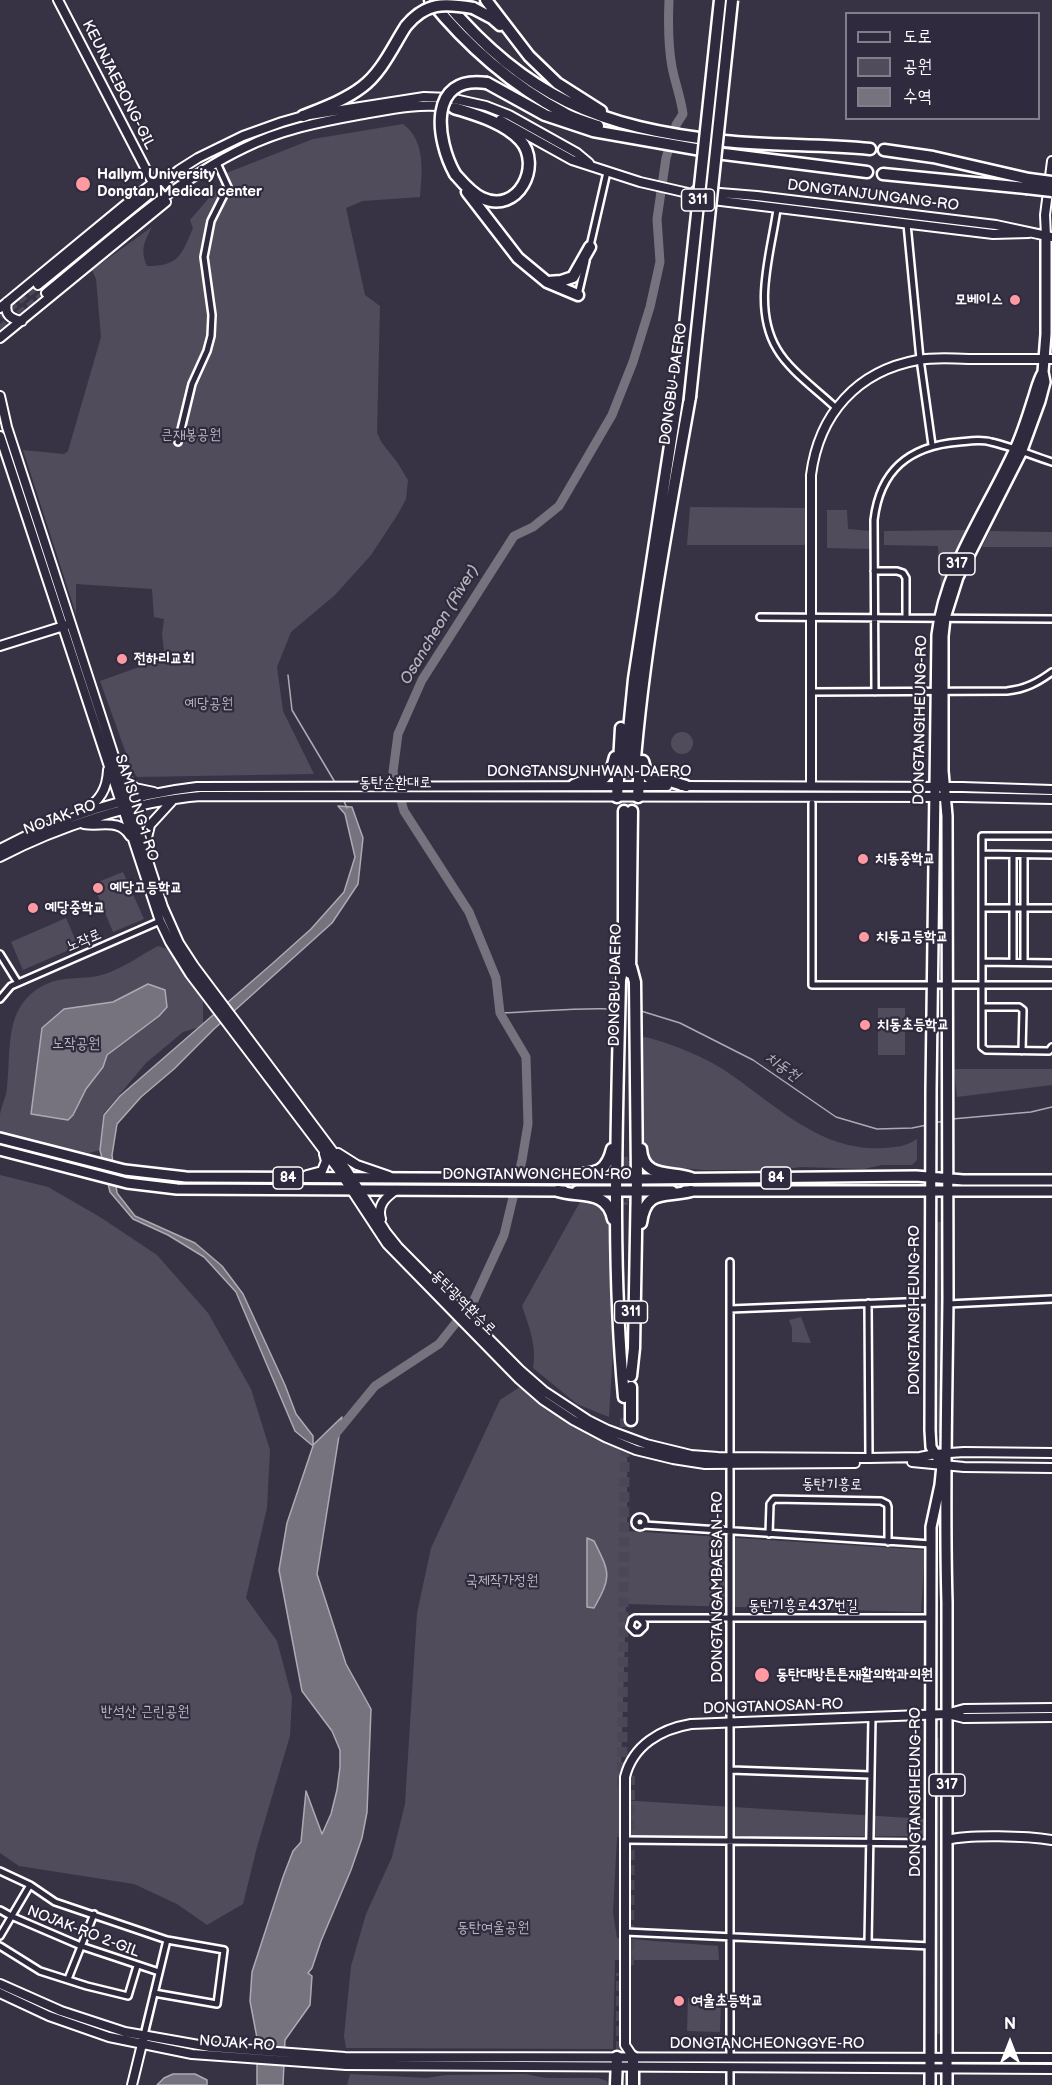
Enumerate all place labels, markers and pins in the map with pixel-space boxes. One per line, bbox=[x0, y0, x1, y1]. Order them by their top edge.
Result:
place label: Hallym University Dongtan Medical center bbox=[97, 166, 262, 201]
marker: Hallym University Dongtan Medical center bbox=[74, 175, 92, 193]
place label: 모베이스 bbox=[955, 291, 1003, 309]
marker: 모베이스 bbox=[1008, 293, 1022, 307]
place label: 전하리교회 bbox=[134, 650, 194, 668]
marker: 전하리교회 bbox=[115, 652, 129, 666]
place label: 치동중학교 bbox=[875, 850, 935, 868]
marker: 치동중학교 bbox=[856, 852, 870, 866]
place label: 예당고등학교 bbox=[110, 879, 182, 897]
marker: 예당고등학교 bbox=[91, 881, 105, 895]
place label: 예당중학교 bbox=[45, 899, 105, 917]
marker: 예당중학교 bbox=[26, 901, 40, 915]
place label: 치동고등학교 bbox=[876, 928, 948, 946]
marker: 치동고등학교 bbox=[857, 930, 871, 944]
place label: 치동초등학교 bbox=[877, 1016, 949, 1034]
marker: 치동초등학교 bbox=[858, 1018, 872, 1032]
marker: 동탄대방튼튼재활의학과의원 bbox=[753, 1666, 771, 1684]
place label: 동탄대방튼튼재활의학과의원 bbox=[776, 1666, 933, 1684]
place label: 여울초등학교 bbox=[691, 1992, 763, 2010]
marker: 여울초등학교 bbox=[672, 1994, 686, 2008]

